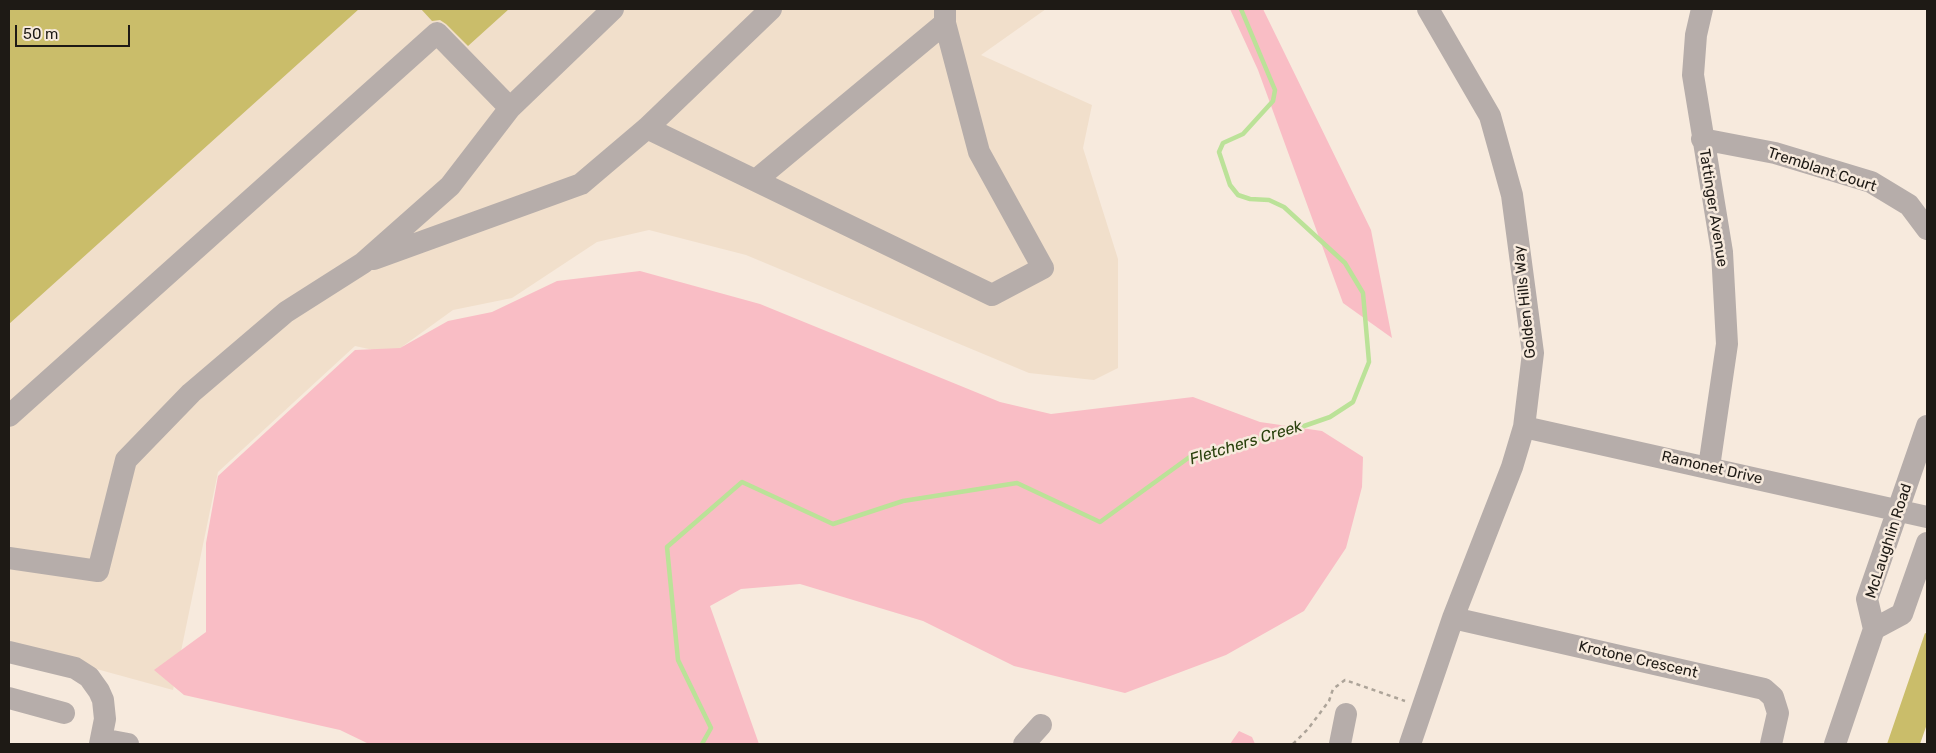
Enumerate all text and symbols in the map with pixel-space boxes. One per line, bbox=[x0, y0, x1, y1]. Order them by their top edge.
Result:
scale bar bbox=[18, 15, 132, 47]
text: 50 m bbox=[23, 25, 58, 43]
street label: Tremblant Court bbox=[1765, 144, 1879, 196]
street label: Tattinger Avenue bbox=[1695, 148, 1731, 268]
street label: Golden Hills Way bbox=[1510, 245, 1540, 359]
water label: Fletchers Creek bbox=[1187, 417, 1305, 469]
street label: Ramonet Drive bbox=[1660, 448, 1764, 488]
street label: McLaughlin Road bbox=[1862, 481, 1916, 601]
street label: Krotone Crescent bbox=[1577, 638, 1699, 682]

